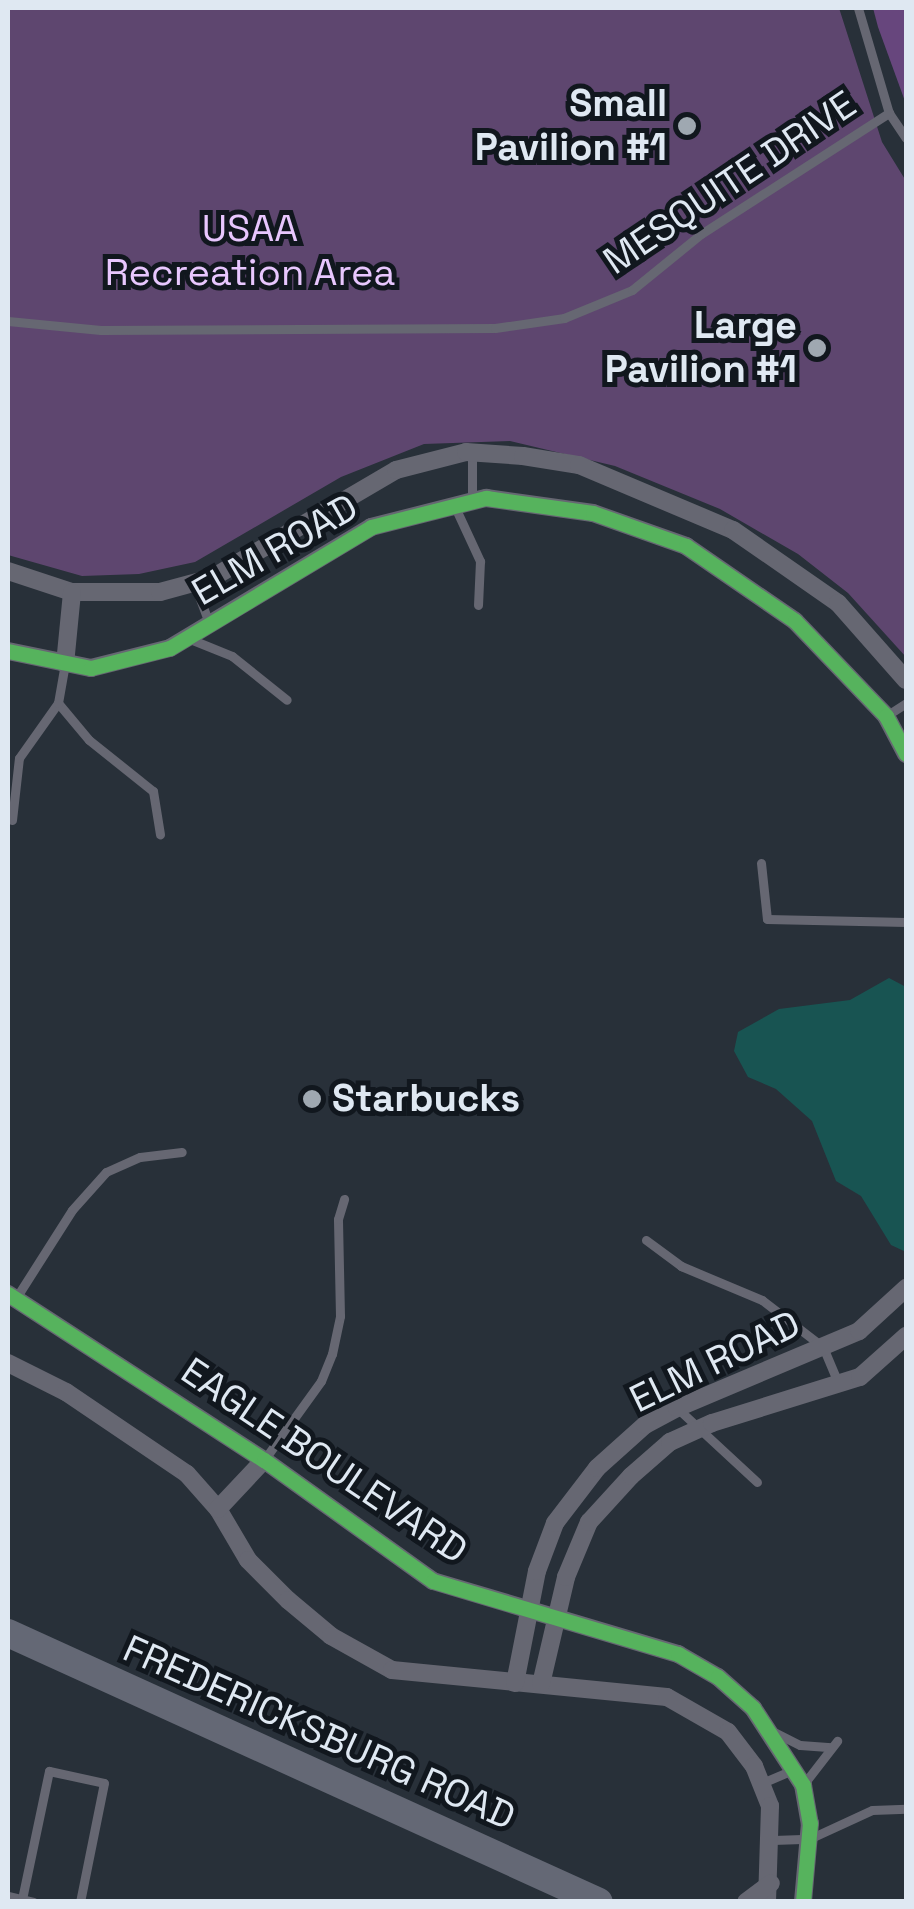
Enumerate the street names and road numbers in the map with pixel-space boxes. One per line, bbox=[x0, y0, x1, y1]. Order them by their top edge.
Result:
street label: MESQUITE DRIVE bbox=[595, 82, 865, 284]
street label: ELM ROAD bbox=[184, 485, 366, 615]
street label: ELM ROAD bbox=[623, 1301, 807, 1423]
street label: EAGLE BOULEVARD bbox=[173, 1349, 475, 1573]
street label: FREDERICKSBURG ROAD bbox=[116, 1626, 522, 1840]

